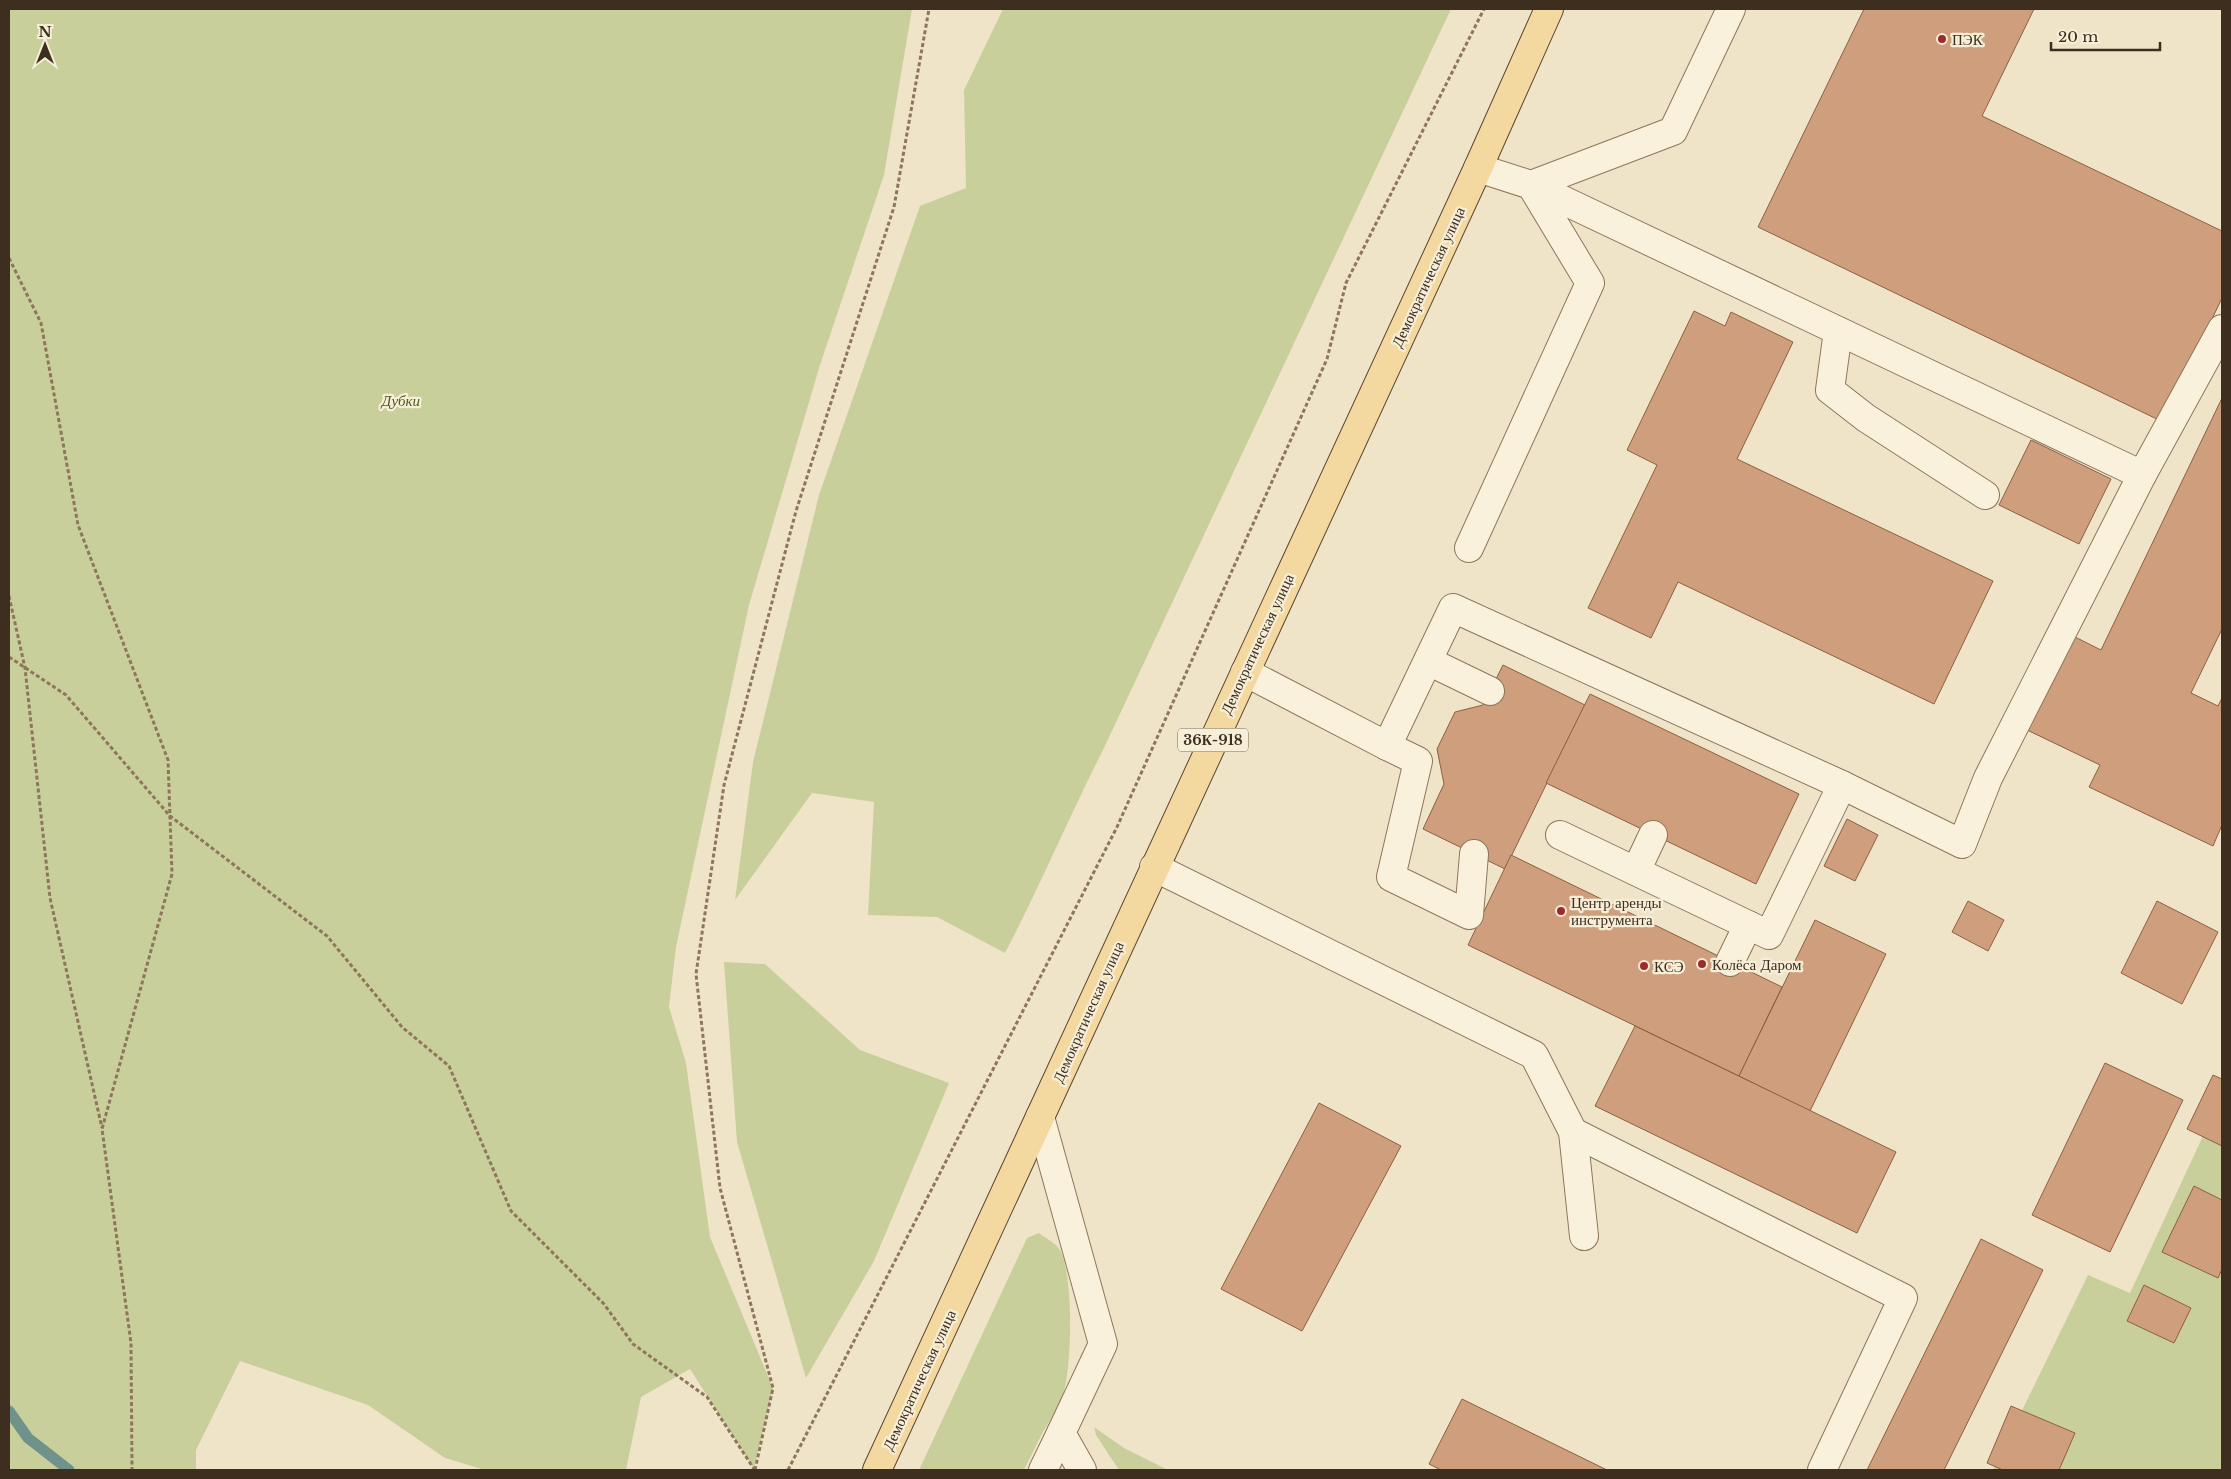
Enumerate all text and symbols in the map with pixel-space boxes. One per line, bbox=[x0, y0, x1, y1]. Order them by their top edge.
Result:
north arrow bbox=[20, 20, 70, 70]
scale bar bbox=[2051, 20, 2160, 52]
text: N bbox=[38, 23, 52, 41]
text: 20 m bbox=[2058, 27, 2098, 46]
place label: ПЭК bbox=[1952, 30, 1984, 49]
marker: ПЭК bbox=[1936, 33, 1948, 45]
street label: Демократическая улица bbox=[1387, 203, 1469, 350]
park label: Дубки bbox=[380, 391, 420, 410]
street label: Демократическая улица bbox=[1216, 570, 1298, 717]
road number: 36К-918 bbox=[1178, 728, 1248, 752]
place label: Центр аренды инструмента bbox=[1571, 893, 1662, 929]
marker: Центр аренды инструмента bbox=[1555, 905, 1567, 917]
street label: Демократическая улица bbox=[1048, 938, 1128, 1086]
place label: Колёса Даром bbox=[1712, 955, 1802, 974]
place label: КСЭ bbox=[1654, 957, 1684, 976]
marker: Колёса Даром bbox=[1696, 958, 1708, 970]
marker: КСЭ bbox=[1638, 960, 1650, 972]
street label: Демократическая улица bbox=[878, 1306, 960, 1453]

